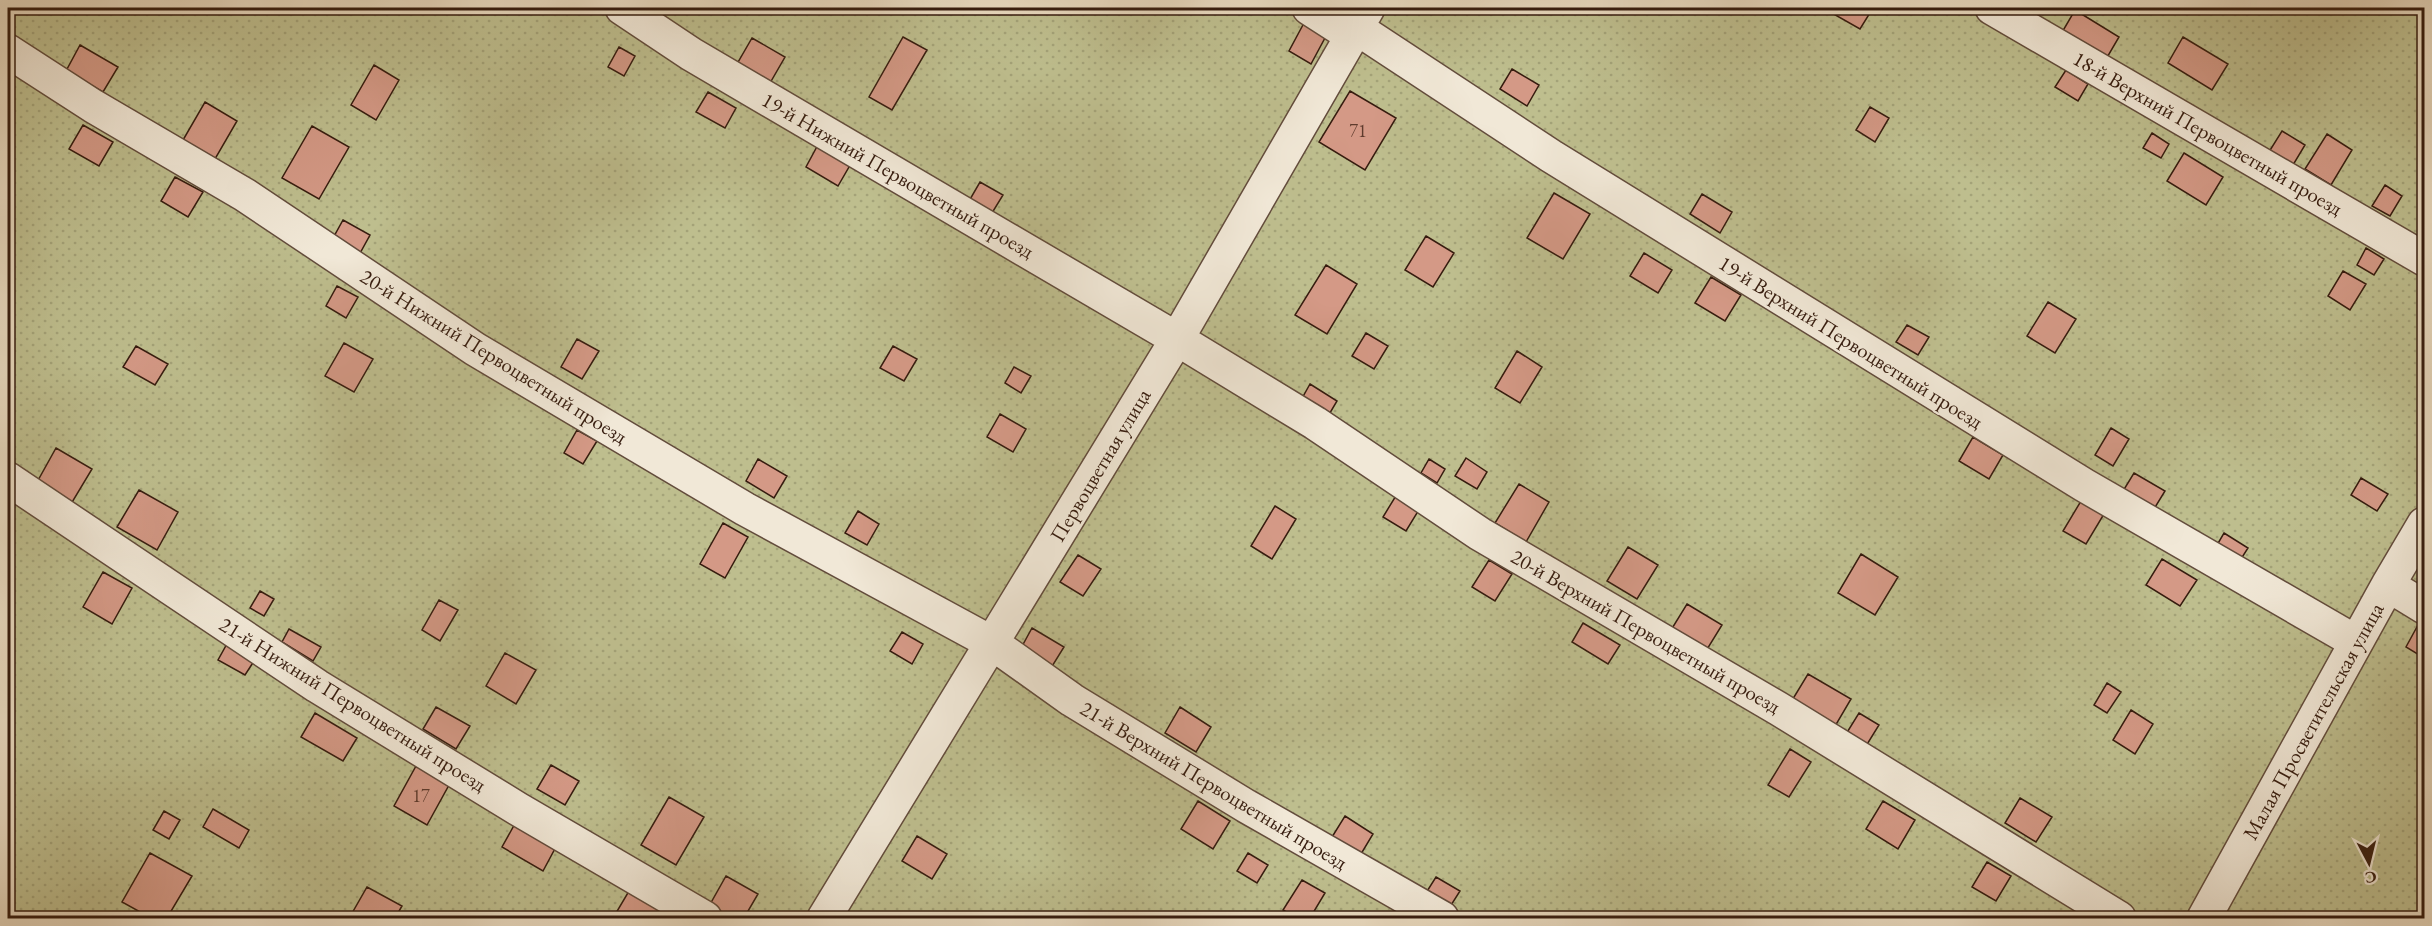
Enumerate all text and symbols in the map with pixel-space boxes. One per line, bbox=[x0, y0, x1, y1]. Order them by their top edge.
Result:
street label: 18-й Верхний Первоцветный проезд bbox=[2068, 45, 2348, 222]
street label: 19-й Нижний Первоцветный проезд bbox=[757, 86, 1039, 264]
house number: 71 bbox=[1349, 119, 1367, 142]
street label: 19-й Верхний Первоцветный проезд bbox=[1714, 249, 1989, 435]
street label: 20-й Нижний Первоцветный проезд bbox=[355, 262, 633, 450]
street label: Первоцветная улица bbox=[1044, 383, 1157, 547]
street label: 20-й Верхний Первоцветный проезд bbox=[1506, 543, 1786, 720]
street label: Малая Просветительская улица bbox=[2236, 597, 2390, 844]
street label: 21-й Нижний Первоцветный проезд bbox=[214, 610, 492, 798]
street label: 21-й Верхний Первоцветный проезд bbox=[1076, 694, 1353, 876]
house number: 17 bbox=[412, 784, 430, 807]
north arrow bbox=[2339, 833, 2399, 893]
text: С bbox=[2364, 866, 2378, 889]

